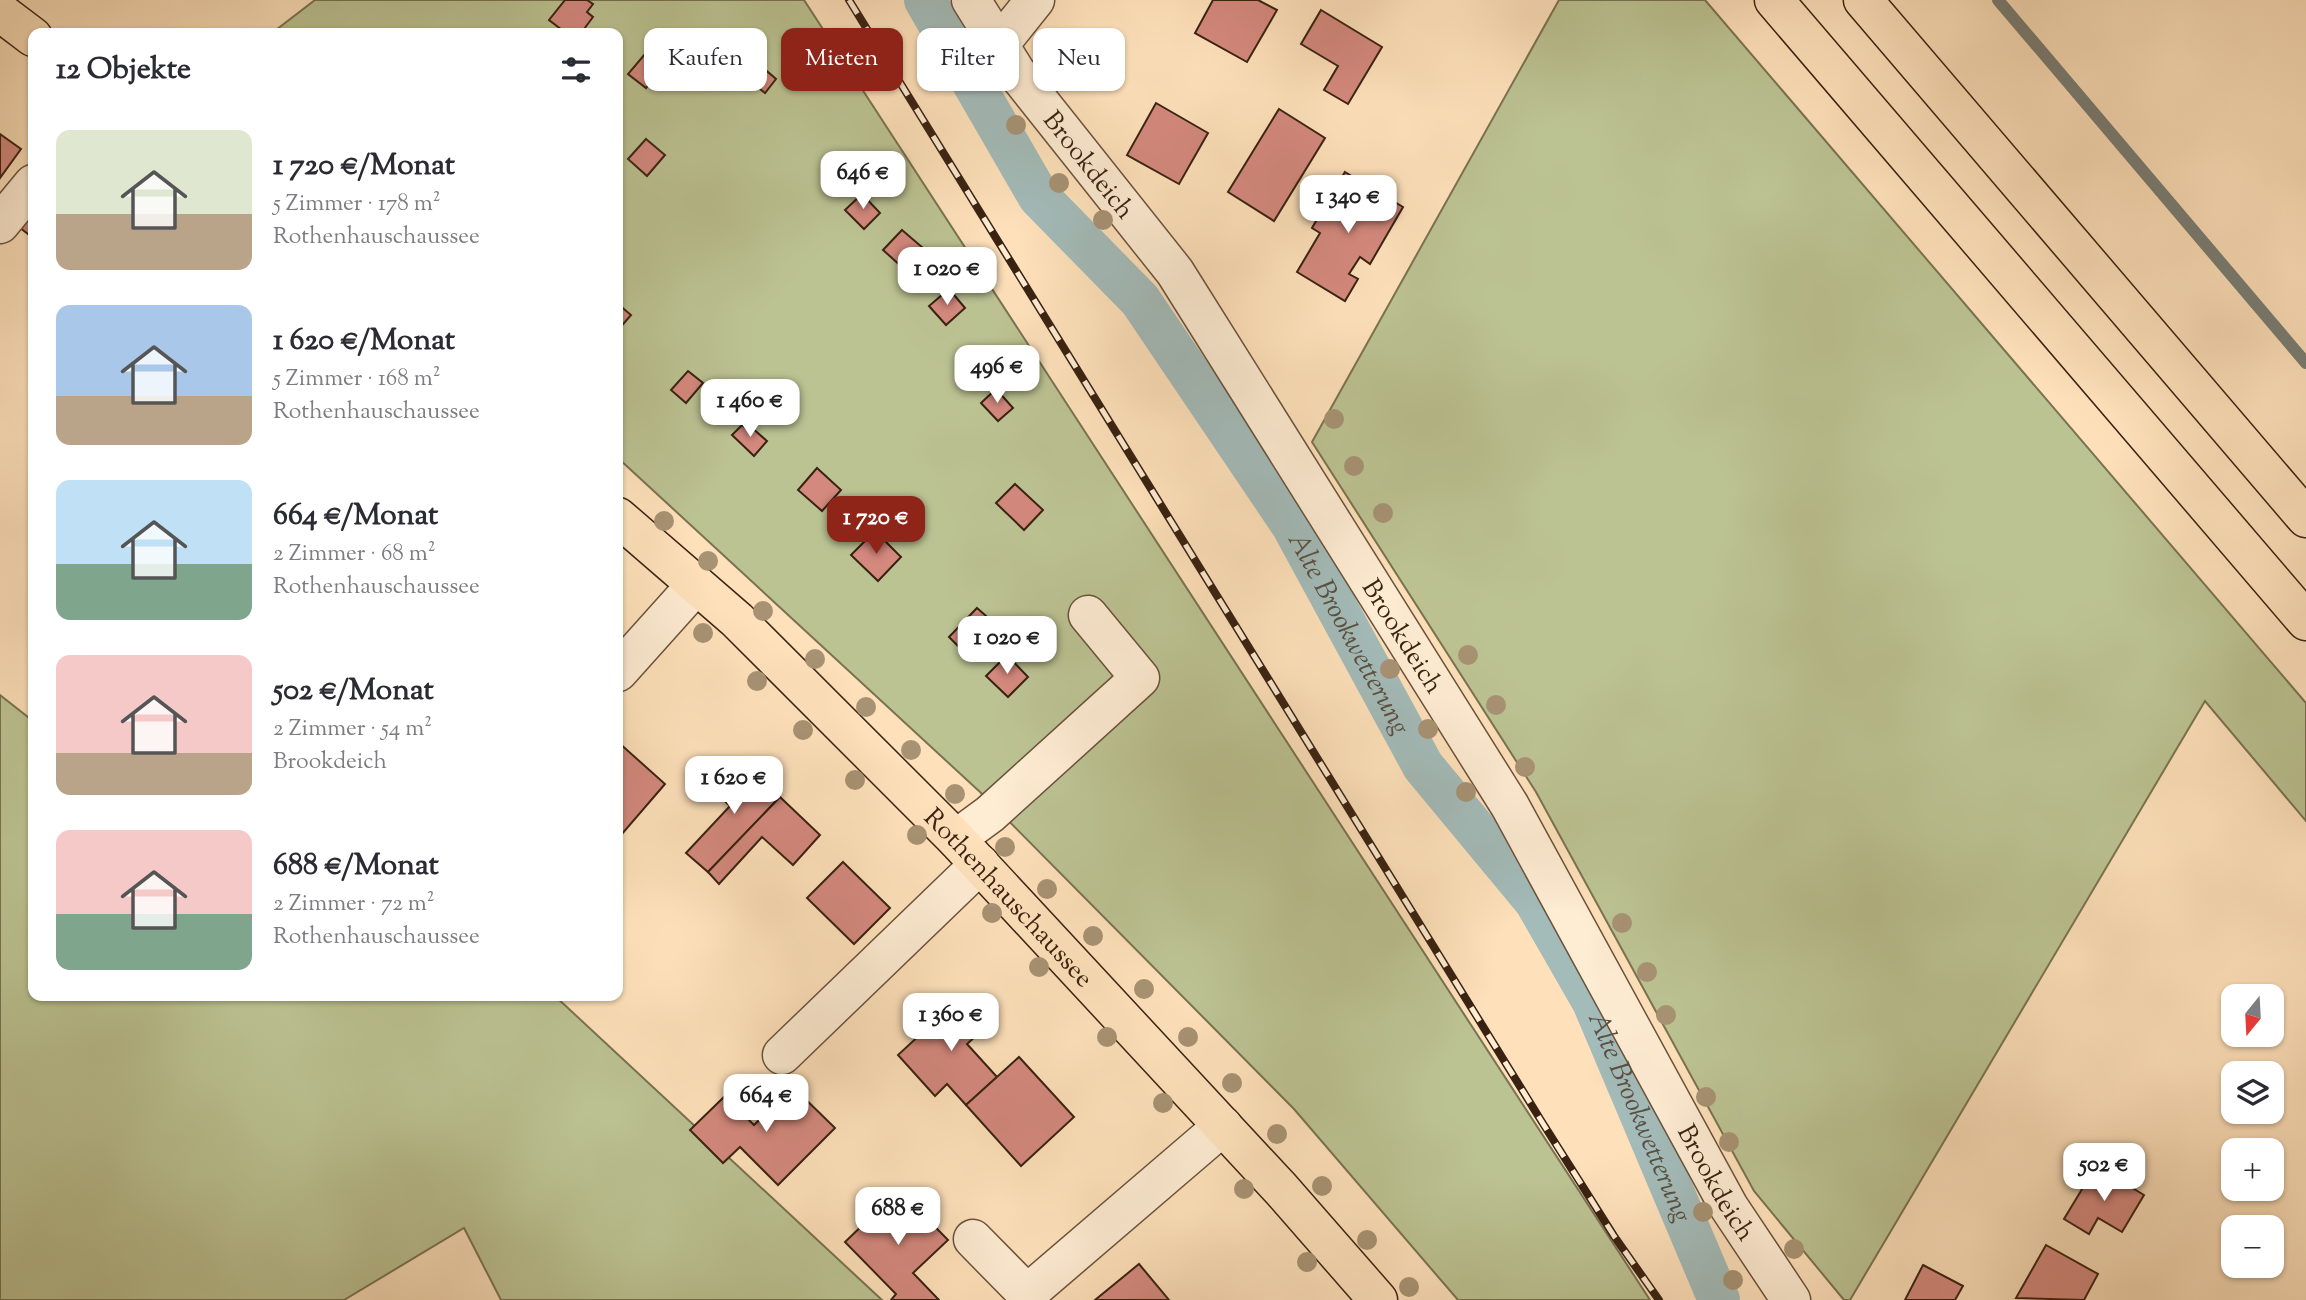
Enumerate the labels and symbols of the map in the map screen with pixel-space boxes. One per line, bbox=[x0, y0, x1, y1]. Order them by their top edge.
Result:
street label: Brookdeich bbox=[1033, 104, 1142, 228]
pin: 646 € bbox=[814, 152, 912, 211]
pin: 1 340 € bbox=[1283, 176, 1413, 235]
pin: 1 020 € bbox=[882, 247, 1012, 307]
pin: 496 € bbox=[948, 346, 1046, 405]
pin: 1 460 € bbox=[685, 380, 815, 439]
pin: 1 720 € bbox=[811, 496, 941, 556]
water label: Alte Brookwetterung bbox=[1276, 525, 1419, 743]
street label: Brookdeich bbox=[1351, 573, 1451, 702]
pin: 1 020 € bbox=[942, 616, 1072, 676]
pin: 1 620 € bbox=[669, 756, 799, 816]
street label: Rothenhauschaussee bbox=[914, 801, 1101, 997]
north arrow bbox=[2221, 984, 2284, 1046]
pin: 1 360 € bbox=[886, 993, 1016, 1053]
water label: Alte Brookwetterung bbox=[1576, 1006, 1701, 1230]
pin: 664 € bbox=[717, 1074, 815, 1134]
street label: Brookdeich bbox=[1666, 1118, 1763, 1249]
pin: 502 € bbox=[2055, 1144, 2153, 1203]
pin: 688 € bbox=[849, 1188, 947, 1247]

